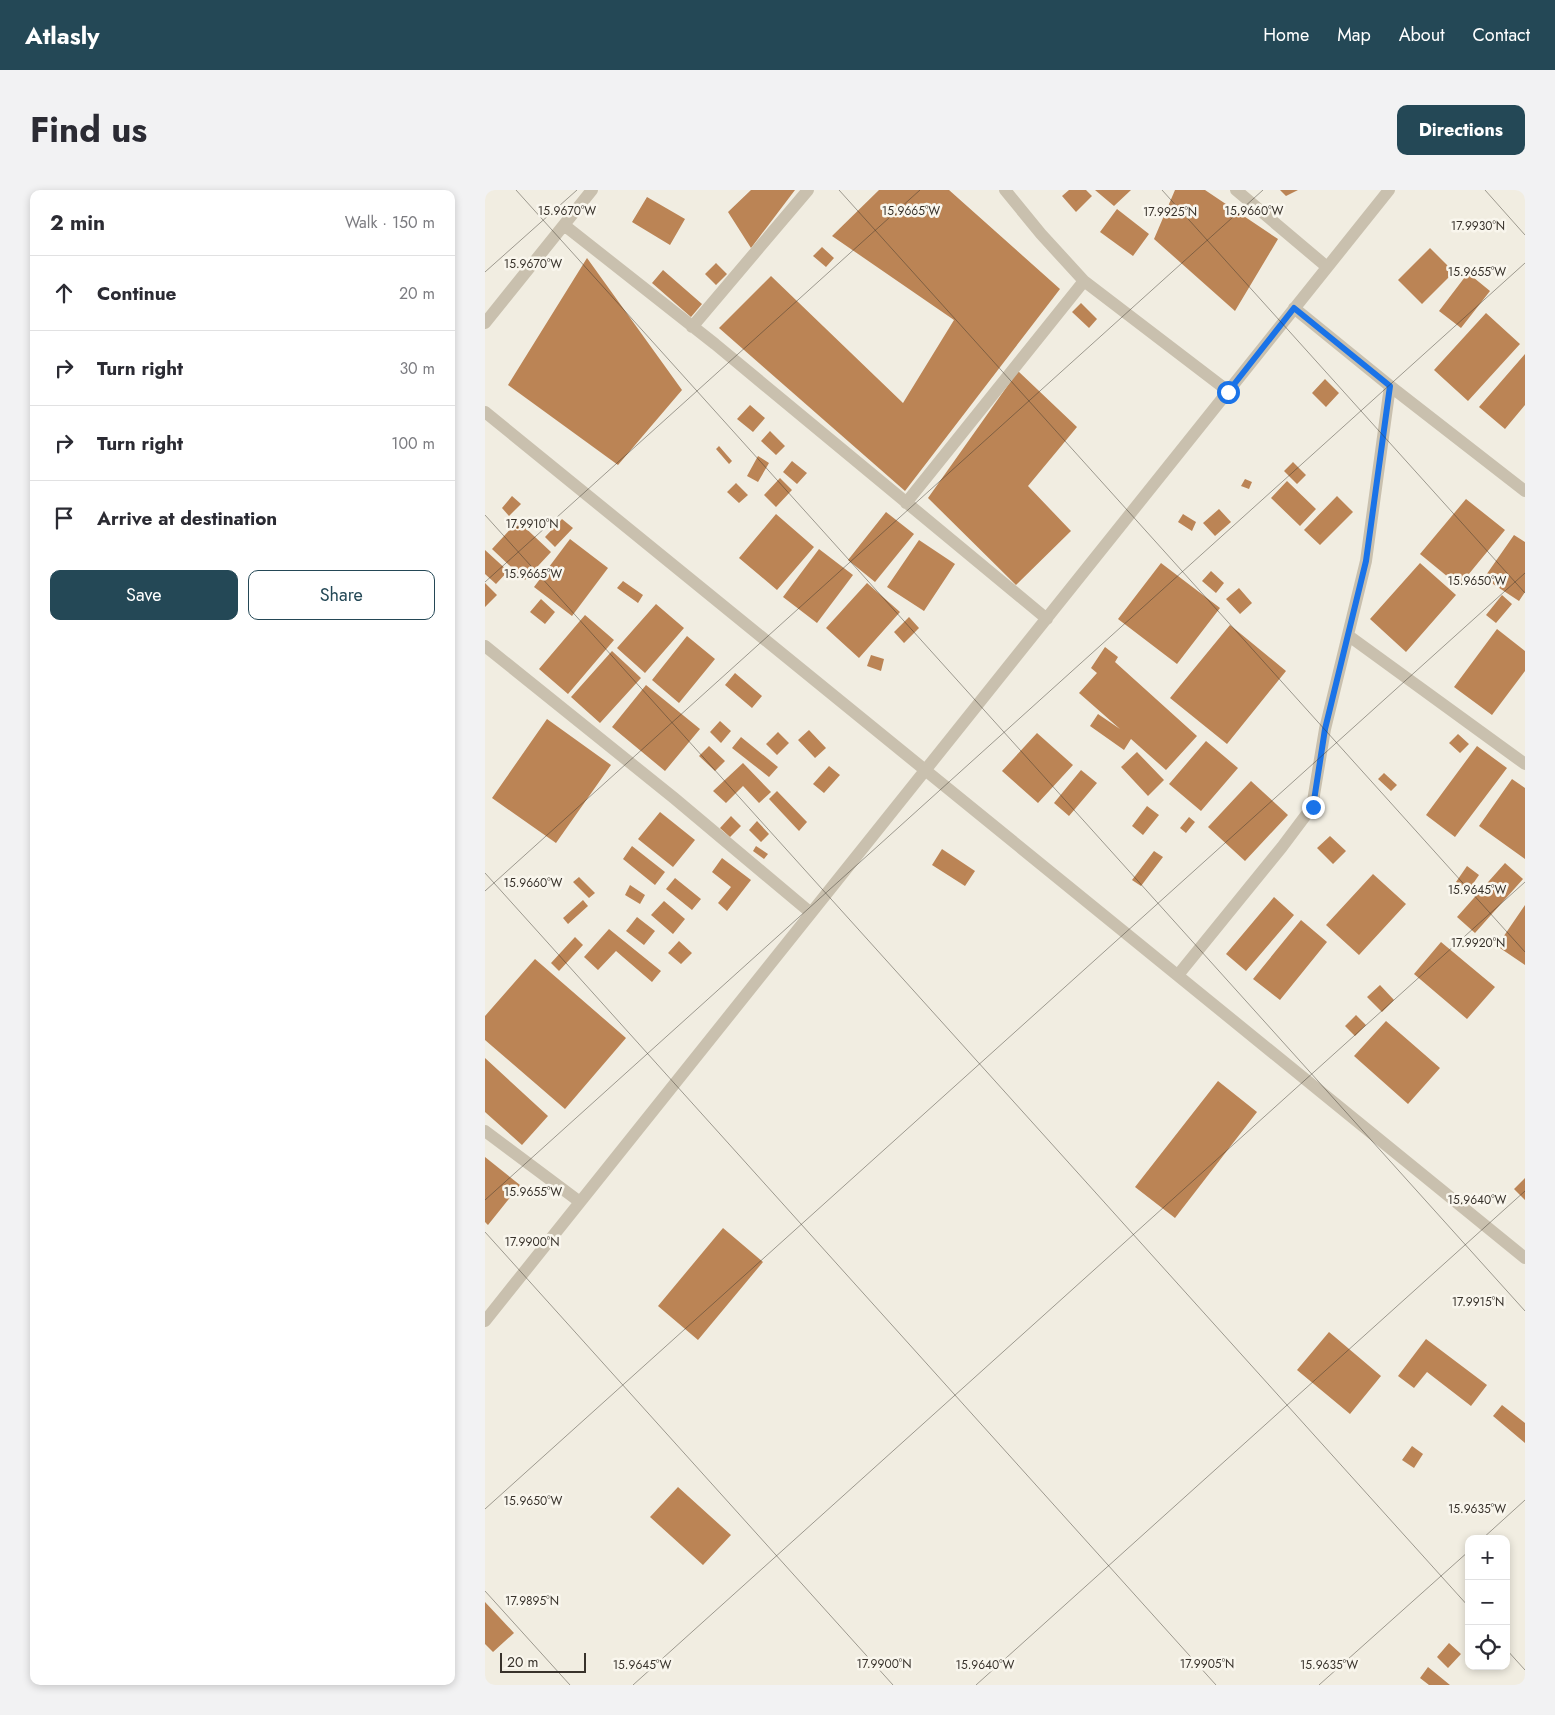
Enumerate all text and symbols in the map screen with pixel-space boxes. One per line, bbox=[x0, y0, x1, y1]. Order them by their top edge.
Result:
text: Atlasly bbox=[25, 18, 100, 53]
text: Home bbox=[1263, 22, 1309, 48]
text: Map bbox=[1337, 22, 1371, 48]
text: About bbox=[1399, 22, 1444, 48]
text: Contact bbox=[1472, 22, 1530, 48]
text: Find us bbox=[30, 105, 147, 155]
button: Directions bbox=[1397, 105, 1525, 155]
text: 15.9670°W bbox=[538, 202, 596, 220]
text: 15.9665°W bbox=[882, 202, 940, 220]
text: 15.9660°W bbox=[1225, 202, 1284, 220]
text: 17.9925°N bbox=[1143, 203, 1197, 221]
text: 2 min bbox=[50, 208, 105, 238]
text: Walk · 150 m bbox=[345, 211, 435, 234]
text: 17.9930°N bbox=[1451, 217, 1505, 235]
text: 15.9670°W bbox=[504, 255, 562, 273]
text: 15.9655°W bbox=[1448, 263, 1506, 281]
icon: ahead bbox=[50, 279, 78, 307]
text: Continue bbox=[97, 280, 176, 307]
text: 20 m bbox=[399, 282, 435, 305]
icon: right bbox=[50, 354, 78, 382]
text: Turn right bbox=[97, 355, 183, 382]
text: 30 m bbox=[399, 357, 435, 380]
route start bbox=[1217, 381, 1240, 404]
icon: right bbox=[50, 429, 78, 457]
text: Turn right bbox=[97, 430, 183, 457]
text: 100 m bbox=[391, 432, 435, 455]
icon: arrive bbox=[50, 504, 78, 532]
text: Arrive at destination bbox=[97, 505, 277, 532]
text: 17.9910°N bbox=[505, 515, 559, 533]
text: 15.9665°W bbox=[504, 565, 562, 583]
button: Save bbox=[50, 570, 238, 620]
button: Share bbox=[248, 570, 435, 620]
text: 15.9650°W bbox=[1448, 572, 1507, 590]
route end bbox=[1302, 796, 1325, 819]
text: 15.9660°W bbox=[504, 874, 563, 892]
text: 15.9645°W bbox=[1448, 881, 1506, 899]
text: 17.9920°N bbox=[1451, 934, 1505, 952]
text: 15.9655°W bbox=[504, 1183, 562, 1201]
text: 15.9640°W bbox=[1447, 1191, 1507, 1209]
text: 17.9900°N bbox=[505, 1233, 559, 1251]
text: 17.9915°N bbox=[1452, 1293, 1504, 1311]
text: 15.9650°W bbox=[504, 1492, 563, 1510]
text: 15.9635°W bbox=[1448, 1500, 1506, 1518]
map controls bbox=[1465, 1535, 1510, 1670]
button: + bbox=[1465, 1535, 1510, 1580]
button: − bbox=[1465, 1580, 1510, 1625]
text: 17.9895°N bbox=[505, 1592, 559, 1610]
button: locate bbox=[1465, 1625, 1510, 1670]
scale bar bbox=[500, 1650, 586, 1673]
text: 20 m bbox=[507, 1652, 539, 1672]
text: 17.9900°N bbox=[857, 1655, 911, 1673]
text: 17.9905°N bbox=[1180, 1655, 1234, 1673]
text: 15.9645°W bbox=[613, 1656, 671, 1674]
text: 15.9640°W bbox=[955, 1656, 1015, 1674]
text: 15.9635°W bbox=[1300, 1656, 1358, 1674]

